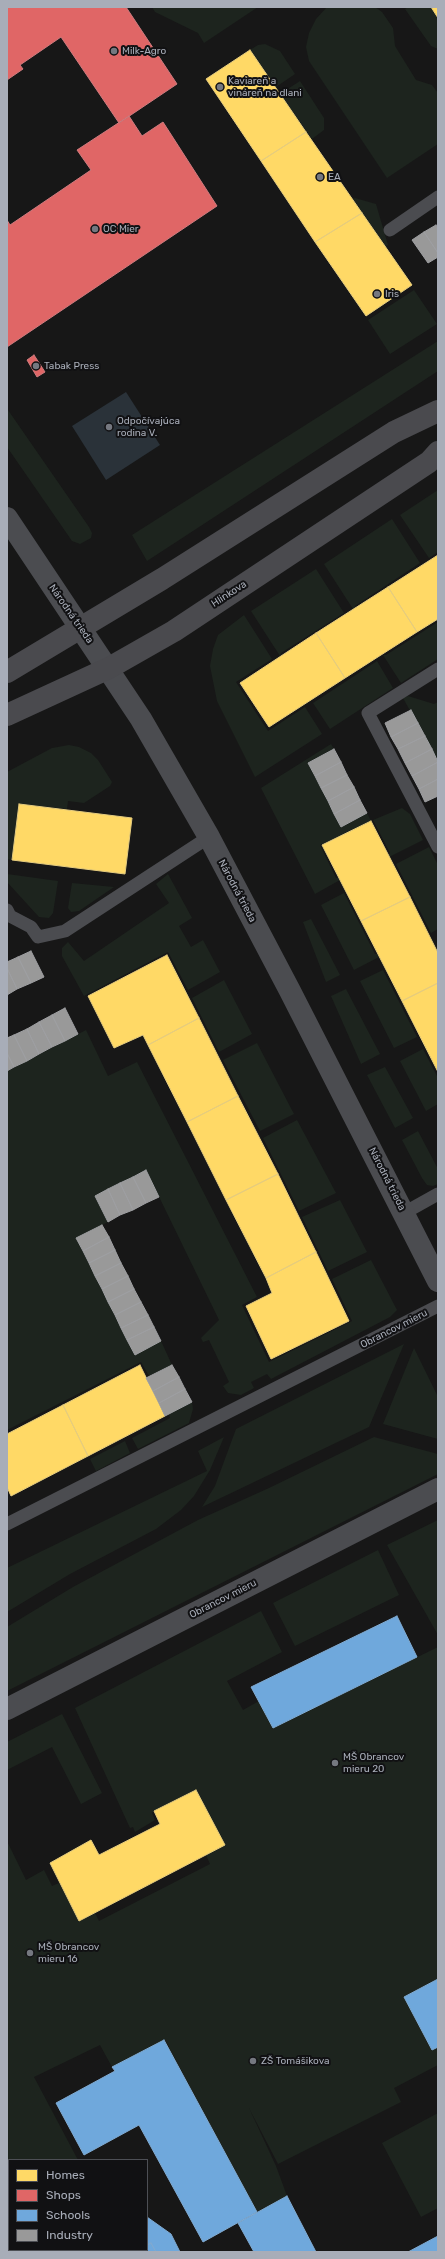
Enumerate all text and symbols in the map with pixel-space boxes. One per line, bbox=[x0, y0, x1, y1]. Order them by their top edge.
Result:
place label: Milk-Agro bbox=[122, 45, 166, 57]
marker: Milk-Agro bbox=[109, 46, 119, 56]
place label: Kaviareň a vináreň na dlani bbox=[228, 75, 302, 98]
marker: Kaviareň a vináreň na dlani bbox=[215, 82, 225, 92]
place label: EA bbox=[328, 171, 341, 183]
marker: EA bbox=[315, 172, 325, 182]
place label: OC Mier bbox=[103, 223, 139, 235]
marker: OC Mier bbox=[90, 224, 100, 234]
place label: Iris bbox=[385, 288, 399, 300]
marker: Iris bbox=[372, 289, 382, 299]
place label: Tabak Press bbox=[44, 360, 99, 372]
marker: Tabak Press bbox=[31, 361, 41, 371]
place label: Odpočívajúca rodina V. bbox=[117, 415, 180, 438]
marker: Odpočívajúca rodina V. bbox=[104, 422, 114, 432]
street label: Hlinkova bbox=[209, 578, 249, 610]
street label: Národná trieda bbox=[46, 582, 96, 646]
street label: Národná trieda bbox=[215, 858, 259, 924]
street label: Národná trieda bbox=[366, 1145, 408, 1213]
street label: Obrancov mieru bbox=[358, 1307, 430, 1351]
street label: Obrancov mieru bbox=[187, 1577, 259, 1621]
place label: MŠ Obrancov mieru 20 bbox=[343, 1751, 404, 1774]
marker: MŠ Obrancov mieru 20 bbox=[330, 1758, 340, 1768]
place label: MŠ Obrancov mieru 16 bbox=[38, 1941, 99, 1964]
marker: MŠ Obrancov mieru 16 bbox=[25, 1948, 35, 1958]
place label: ZŠ Tomášikova bbox=[261, 2055, 330, 2067]
marker: ZŠ Tomášikova bbox=[248, 2056, 258, 2066]
legend bbox=[8, 2159, 148, 2251]
text: Homes bbox=[46, 2168, 85, 2182]
text: Shops bbox=[46, 2188, 81, 2202]
text: Schools bbox=[46, 2208, 90, 2222]
text: Industry bbox=[46, 2228, 93, 2242]

